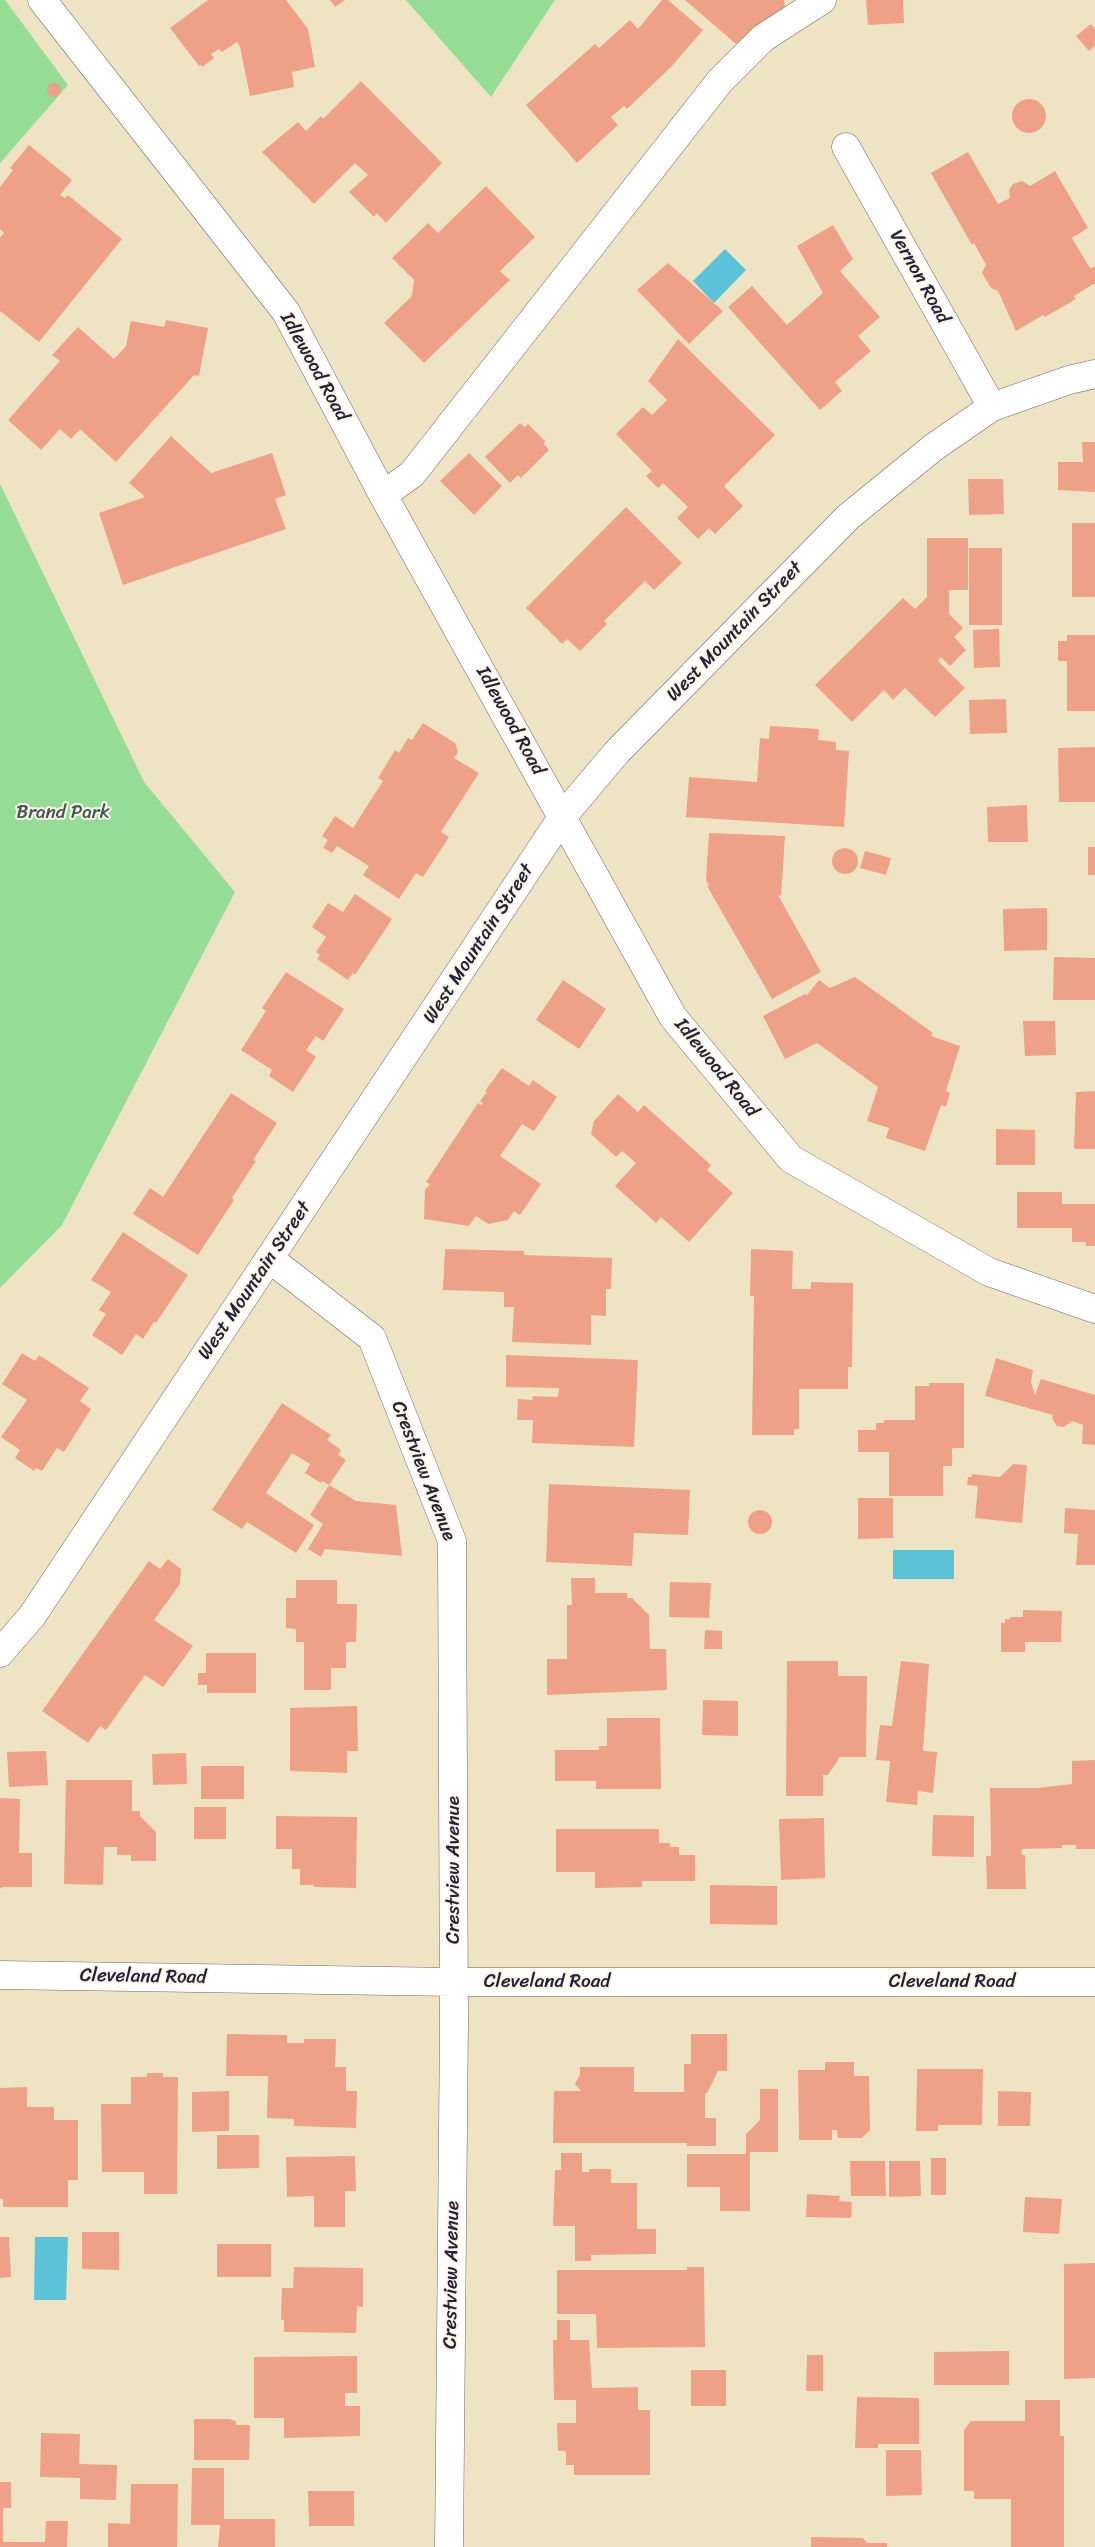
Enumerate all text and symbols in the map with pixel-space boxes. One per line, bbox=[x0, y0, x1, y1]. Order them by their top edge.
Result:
street label: Vernon Road bbox=[884, 226, 954, 328]
street label: Idlewood Road bbox=[275, 309, 353, 425]
street label: West Mountain Street bbox=[662, 557, 808, 707]
street label: Idlewood Road bbox=[471, 663, 549, 779]
park label: Brand Park bbox=[16, 802, 110, 824]
street label: West Mountain Street bbox=[419, 860, 539, 1028]
street label: Idlewood Road bbox=[669, 1014, 763, 1122]
street label: West Mountain Street bbox=[194, 1198, 316, 1364]
street label: Crestview Avenue bbox=[386, 1398, 460, 1544]
street label: Crestview Avenue bbox=[443, 1796, 465, 1944]
street label: Cleveland Road bbox=[80, 1964, 206, 1990]
street label: Cleveland Road bbox=[484, 1971, 610, 1993]
street label: Cleveland Road bbox=[889, 1971, 1015, 1993]
street label: Crestview Avenue bbox=[439, 2201, 465, 2349]

